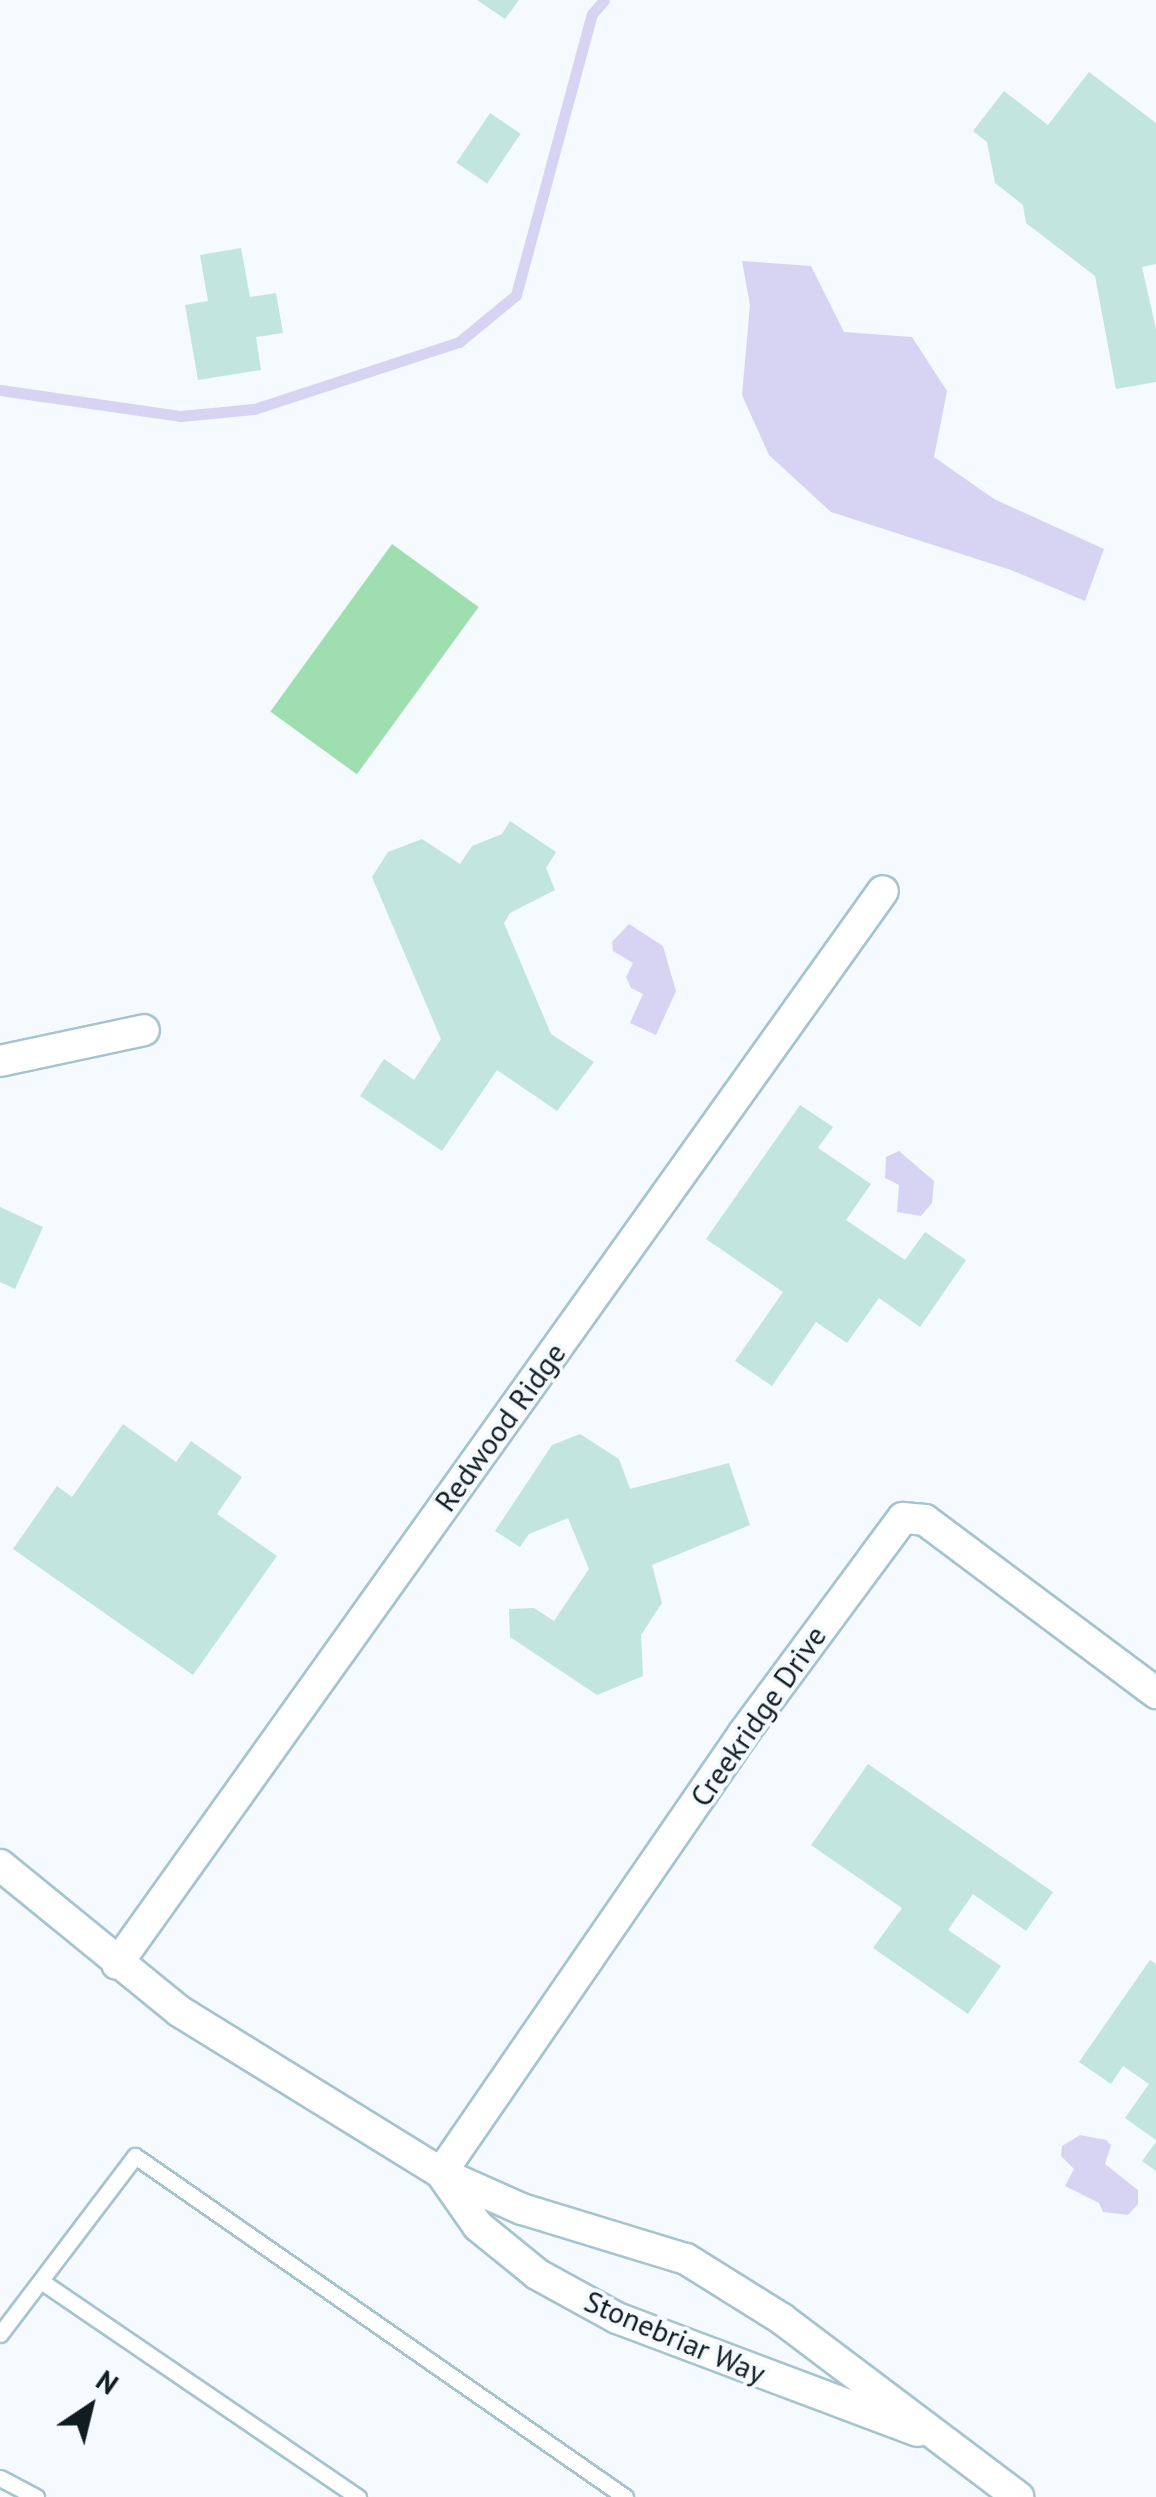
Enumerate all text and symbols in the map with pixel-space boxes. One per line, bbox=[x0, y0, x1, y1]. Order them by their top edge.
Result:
street label: Redwood Ridge bbox=[427, 1336, 573, 1518]
street label: Creekridge Drive bbox=[682, 1619, 834, 1813]
street label: Stonebriar Way bbox=[579, 2283, 771, 2391]
north arrow bbox=[40, 2357, 140, 2457]
text: N bbox=[89, 2362, 126, 2402]

